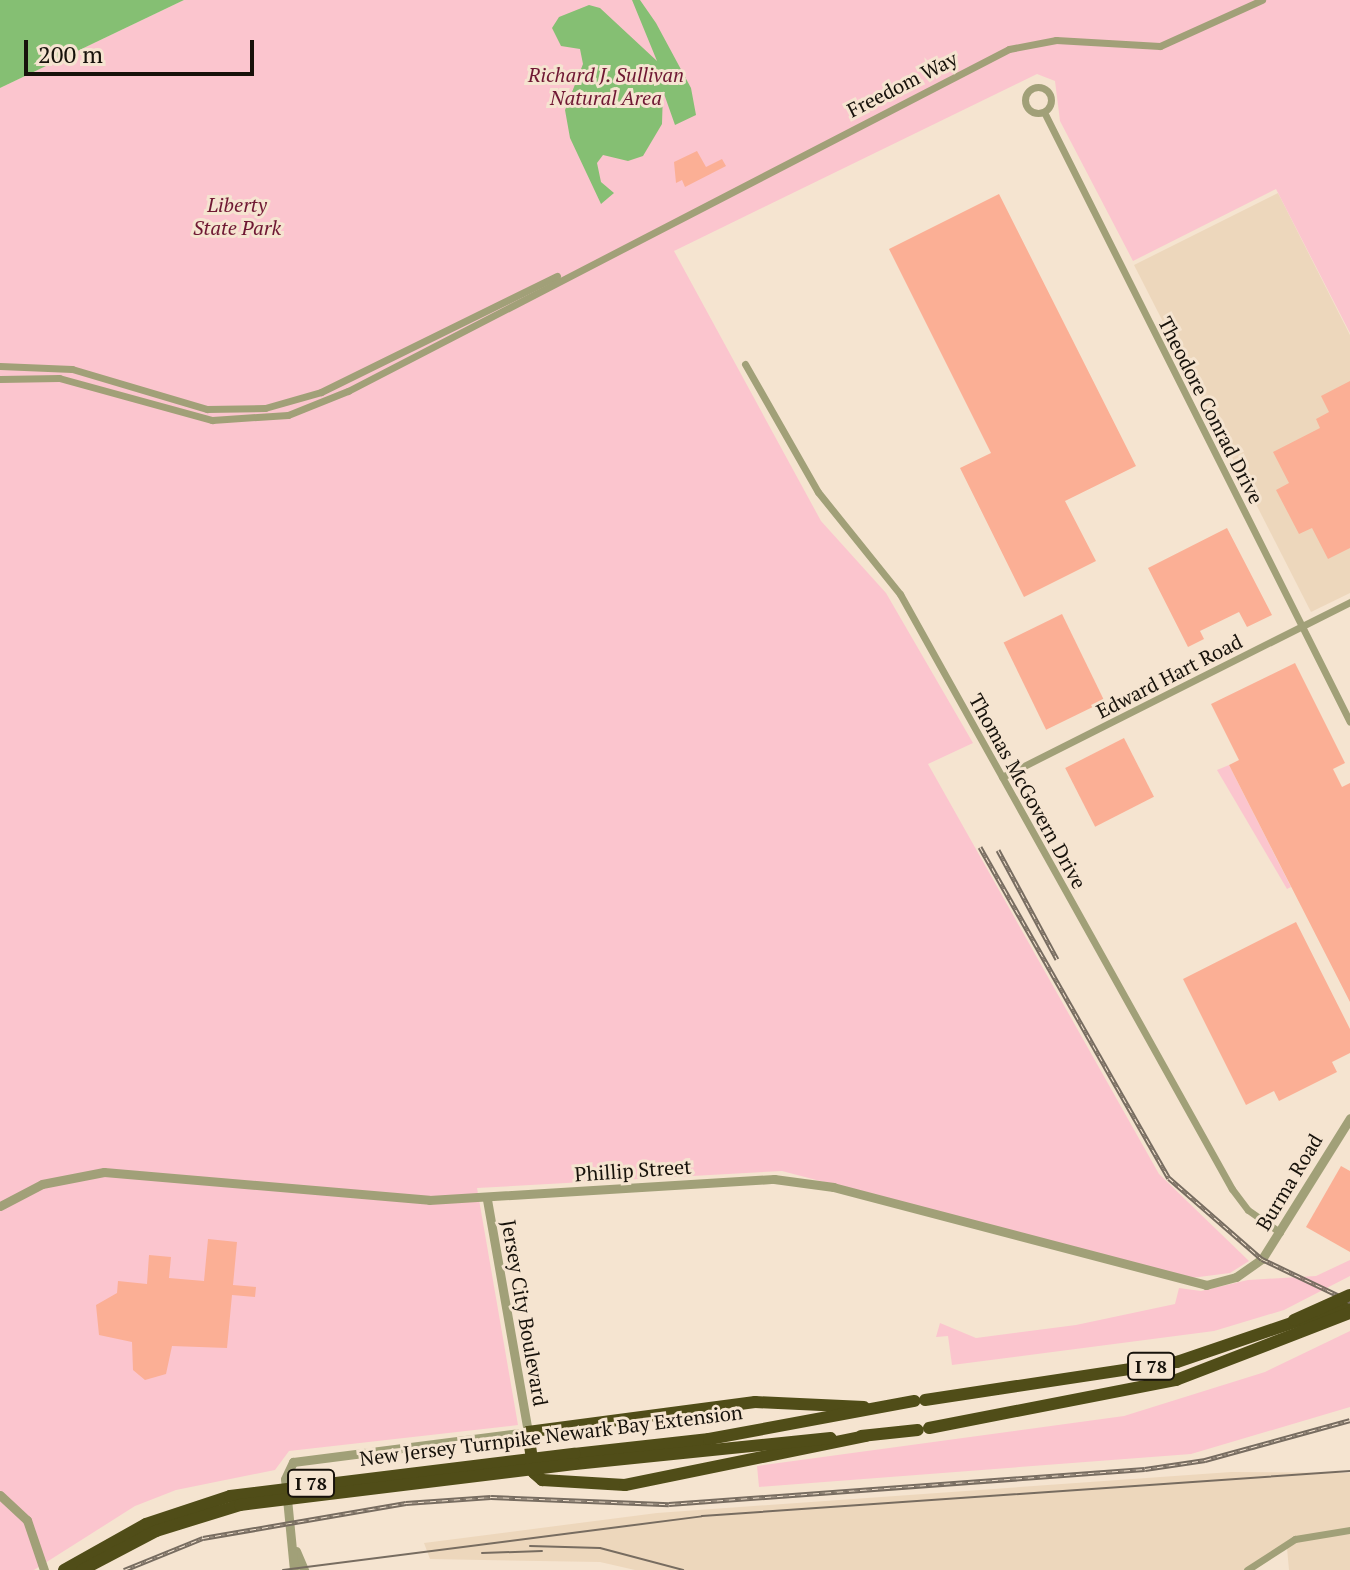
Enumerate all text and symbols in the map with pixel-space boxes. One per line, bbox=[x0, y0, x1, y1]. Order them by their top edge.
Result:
scale bar bbox=[28, 24, 258, 74]
text: 200 m bbox=[38, 38, 103, 70]
street label: Freedom Way bbox=[843, 46, 961, 122]
park label: Richard J. Sullivan Natural Area bbox=[528, 63, 684, 110]
park label: Liberty State Park bbox=[193, 192, 281, 239]
street label: Theodore Conrad Drive bbox=[1153, 312, 1269, 508]
street label: Edward Hart Road bbox=[1092, 629, 1246, 723]
street label: Thomas McGovern Drive bbox=[964, 689, 1092, 893]
street label: Burma Road bbox=[1251, 1129, 1327, 1235]
street label: Phillip Street bbox=[574, 1154, 692, 1186]
street label: Jersey City Boulevard bbox=[497, 1218, 553, 1408]
road number: I 78 bbox=[1127, 1352, 1175, 1380]
street label: New Jersey Turnpike Newark Bay Extension bbox=[358, 1400, 744, 1470]
road number: I 78 bbox=[287, 1469, 335, 1497]

